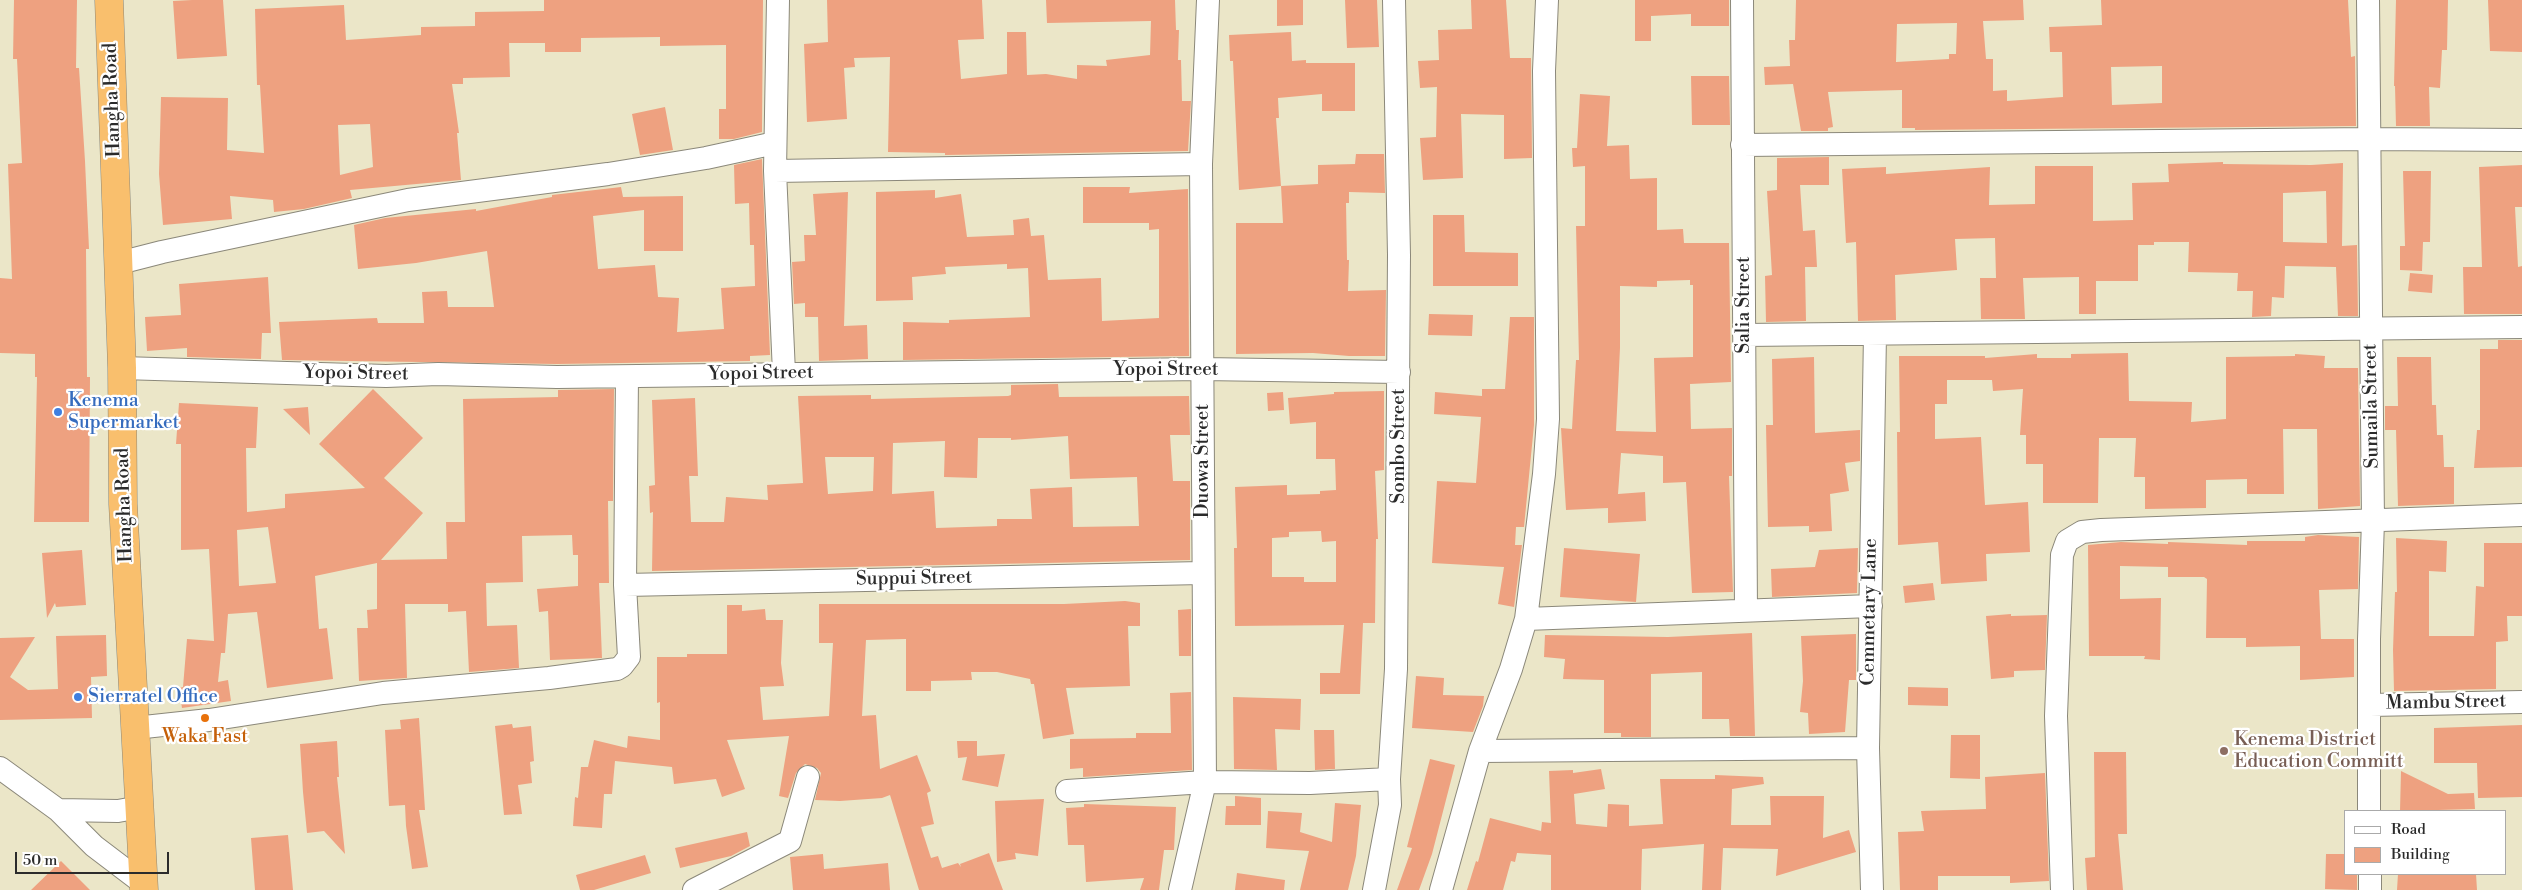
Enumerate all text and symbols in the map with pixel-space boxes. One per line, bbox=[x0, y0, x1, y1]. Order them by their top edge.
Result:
street label: Hangha Road bbox=[100, 42, 126, 158]
street label: Salia Street bbox=[1733, 256, 1755, 354]
street label: Sumaila Street bbox=[2360, 343, 2384, 469]
street label: Yopoi Street bbox=[1113, 359, 1219, 381]
street label: Yopoi Street bbox=[303, 362, 409, 386]
street label: Yopoi Street bbox=[708, 362, 814, 386]
street label: Sombo Street bbox=[1388, 388, 1410, 504]
place label: Kenema Supermarket bbox=[68, 390, 179, 434]
street label: Duowa Street bbox=[1192, 404, 1214, 518]
marker: Kenema Supermarket bbox=[52, 406, 64, 418]
street label: Hangha Road bbox=[112, 447, 138, 563]
street label: Cemmetary Lane bbox=[1857, 538, 1883, 686]
street label: Suppui Street bbox=[856, 567, 972, 591]
place label: Sierratel Office bbox=[88, 686, 218, 708]
marker: Sierratel Office bbox=[72, 691, 84, 703]
street label: Mambu Street bbox=[2386, 691, 2506, 715]
marker: Waka Fast bbox=[199, 712, 211, 724]
place label: Waka Fast bbox=[162, 726, 248, 748]
place label: Kenema District Education Committ bbox=[2234, 729, 2403, 773]
marker: Kenema District Education Committ bbox=[2218, 745, 2230, 757]
legend bbox=[2344, 810, 2507, 875]
text: Road bbox=[2391, 820, 2426, 839]
scale bar bbox=[18, 842, 171, 874]
text: Building bbox=[2391, 845, 2450, 864]
text: 50 m bbox=[23, 851, 57, 870]

